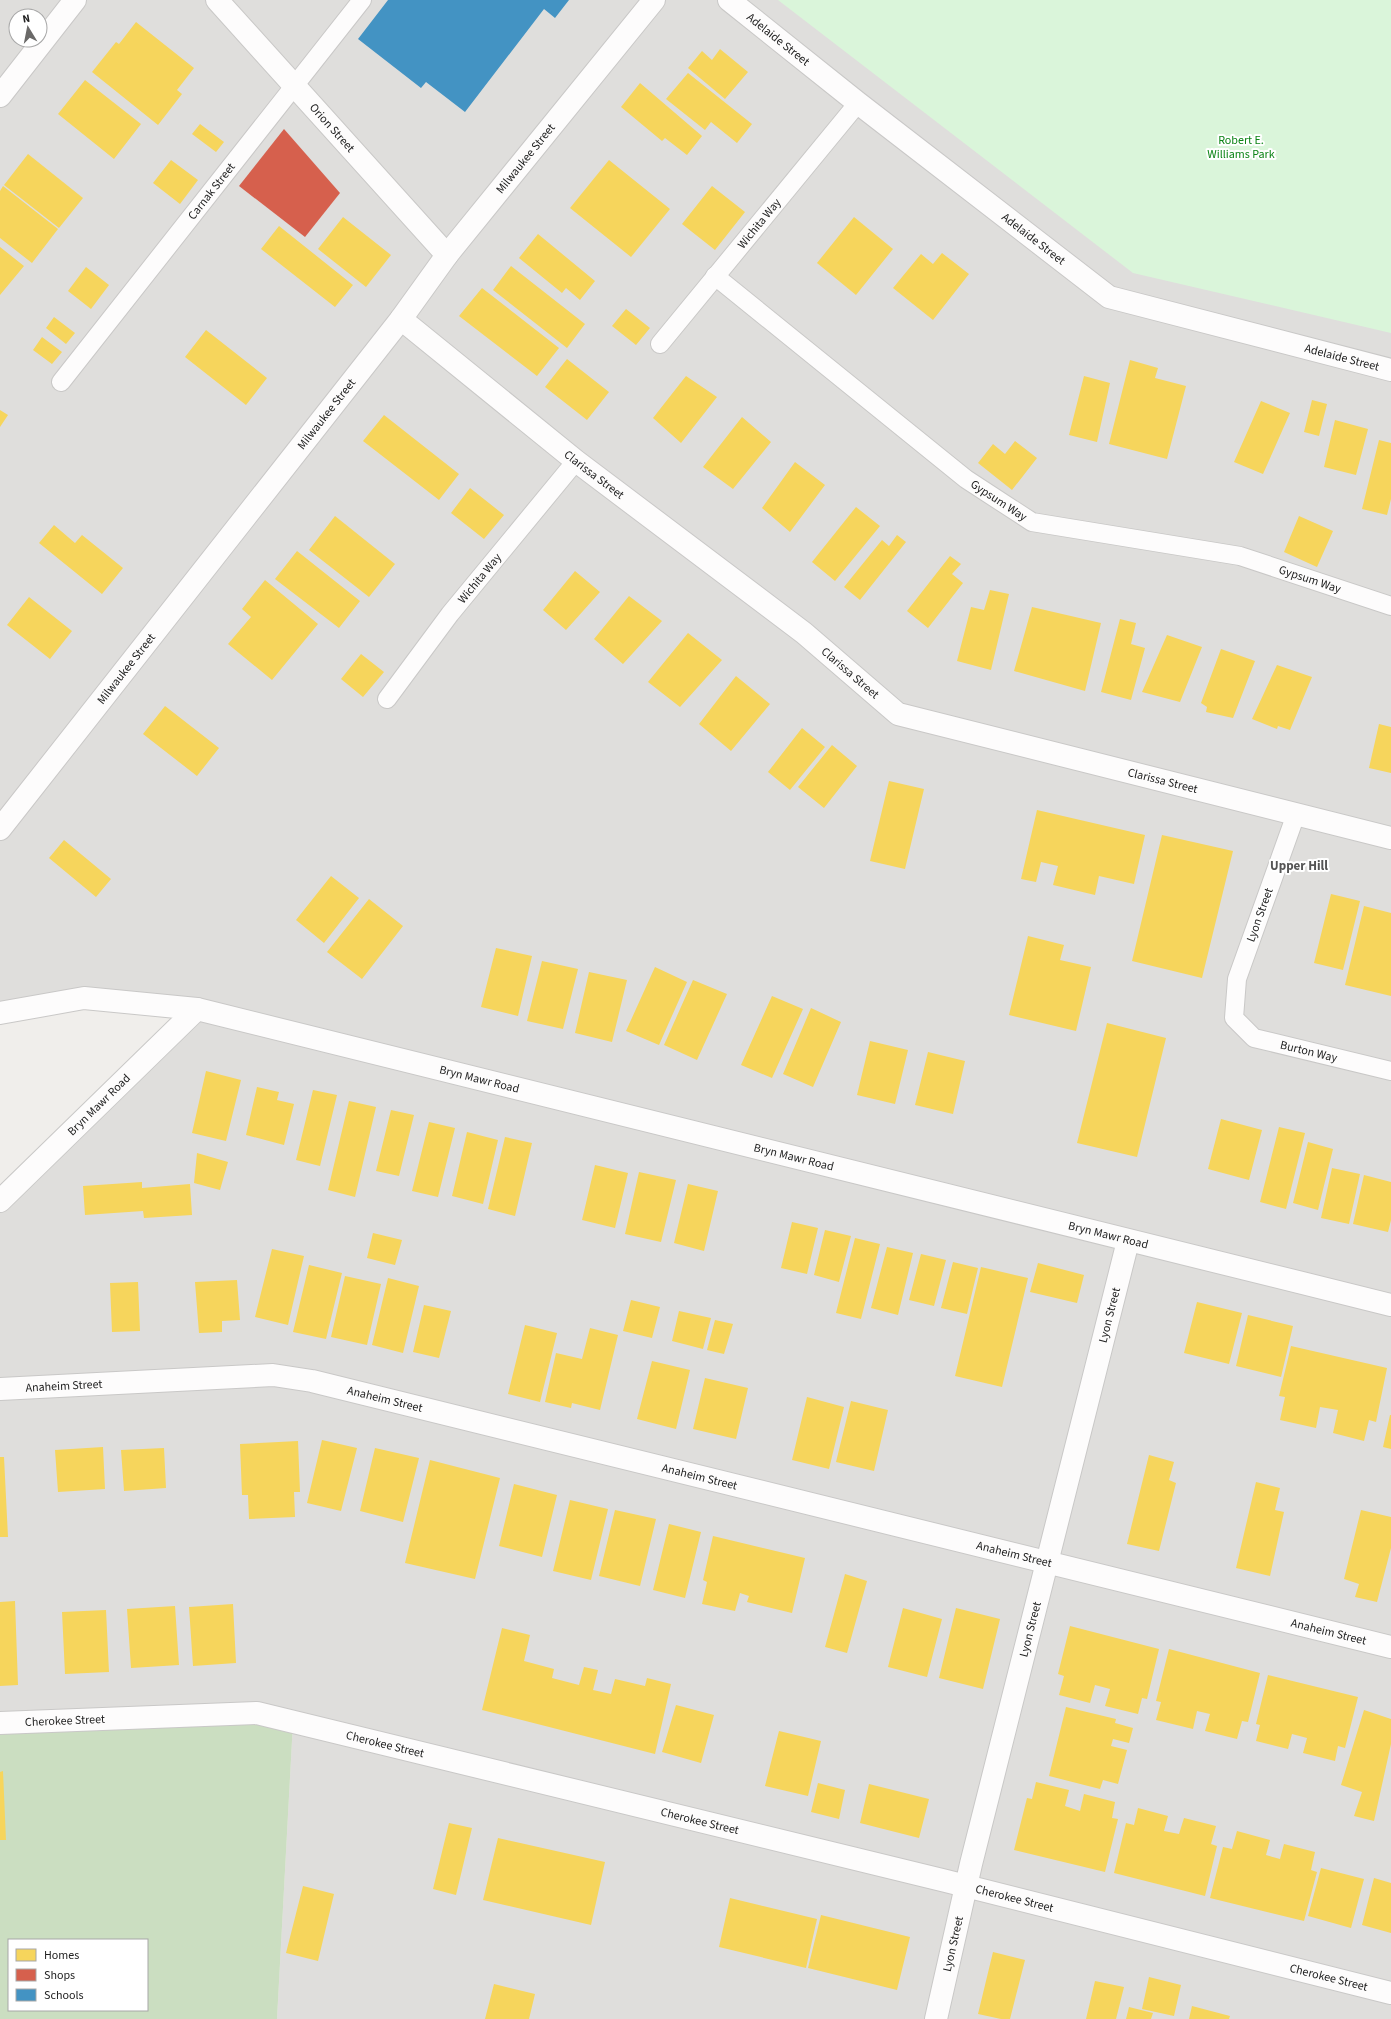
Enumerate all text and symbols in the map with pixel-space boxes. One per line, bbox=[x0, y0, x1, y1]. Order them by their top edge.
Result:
north arrow bbox=[8, 8, 48, 48]
street label: Adelaide Street bbox=[743, 9, 813, 70]
text: N bbox=[21, 11, 31, 27]
street label: Orion Street bbox=[306, 99, 359, 156]
street label: Milwaukee Street bbox=[492, 120, 559, 197]
park label: Robert E. Williams Park bbox=[1207, 132, 1275, 163]
street label: Carnak Street bbox=[184, 159, 239, 223]
street label: Wichita Way bbox=[733, 194, 785, 252]
street label: Adelaide Street bbox=[998, 209, 1069, 269]
street label: Adelaide Street bbox=[1303, 340, 1381, 375]
street label: Milwaukee Street bbox=[293, 375, 360, 453]
street label: Clarissa Street bbox=[560, 446, 628, 503]
street label: Gypsum Way bbox=[967, 476, 1031, 525]
street label: Wichita Way bbox=[454, 549, 505, 607]
street label: Gypsum Way bbox=[1277, 561, 1344, 597]
street label: Milwaukee Street bbox=[93, 630, 159, 708]
street label: Clarissa Street bbox=[818, 643, 883, 703]
street label: Clarissa Street bbox=[1126, 764, 1200, 798]
district label: Upper Hill bbox=[1270, 857, 1328, 875]
street label: Lyon Street bbox=[1242, 886, 1278, 944]
street label: Burton Way bbox=[1279, 1036, 1339, 1066]
street label: Bryn Mawr Road bbox=[438, 1061, 521, 1097]
street label: Bryn Mawr Road bbox=[64, 1070, 134, 1139]
street label: Bryn Mawr Road bbox=[752, 1139, 836, 1175]
street label: Bryn Mawr Road bbox=[1067, 1217, 1150, 1253]
street label: Lyon Street bbox=[1094, 1286, 1124, 1345]
street label: Anaheim Street bbox=[25, 1375, 103, 1396]
street label: Anaheim Street bbox=[346, 1382, 424, 1416]
street label: Anaheim Street bbox=[660, 1459, 739, 1494]
street label: Anaheim Street bbox=[975, 1537, 1054, 1572]
street label: Lyon Street bbox=[1015, 1600, 1045, 1659]
street label: Anaheim Street bbox=[1289, 1614, 1368, 1649]
street label: Cherokee Street bbox=[25, 1710, 105, 1731]
street label: Cherokee Street bbox=[344, 1726, 426, 1762]
street label: Cherokee Street bbox=[659, 1803, 741, 1839]
street label: Cherokee Street bbox=[974, 1880, 1055, 1916]
street label: Lyon Street bbox=[938, 1914, 967, 1973]
legend bbox=[8, 1939, 148, 2011]
text: Homes bbox=[44, 1947, 79, 1964]
street label: Cherokee Street bbox=[1288, 1959, 1370, 1995]
text: Shops bbox=[44, 1967, 75, 1984]
text: Schools bbox=[44, 1987, 84, 2004]

